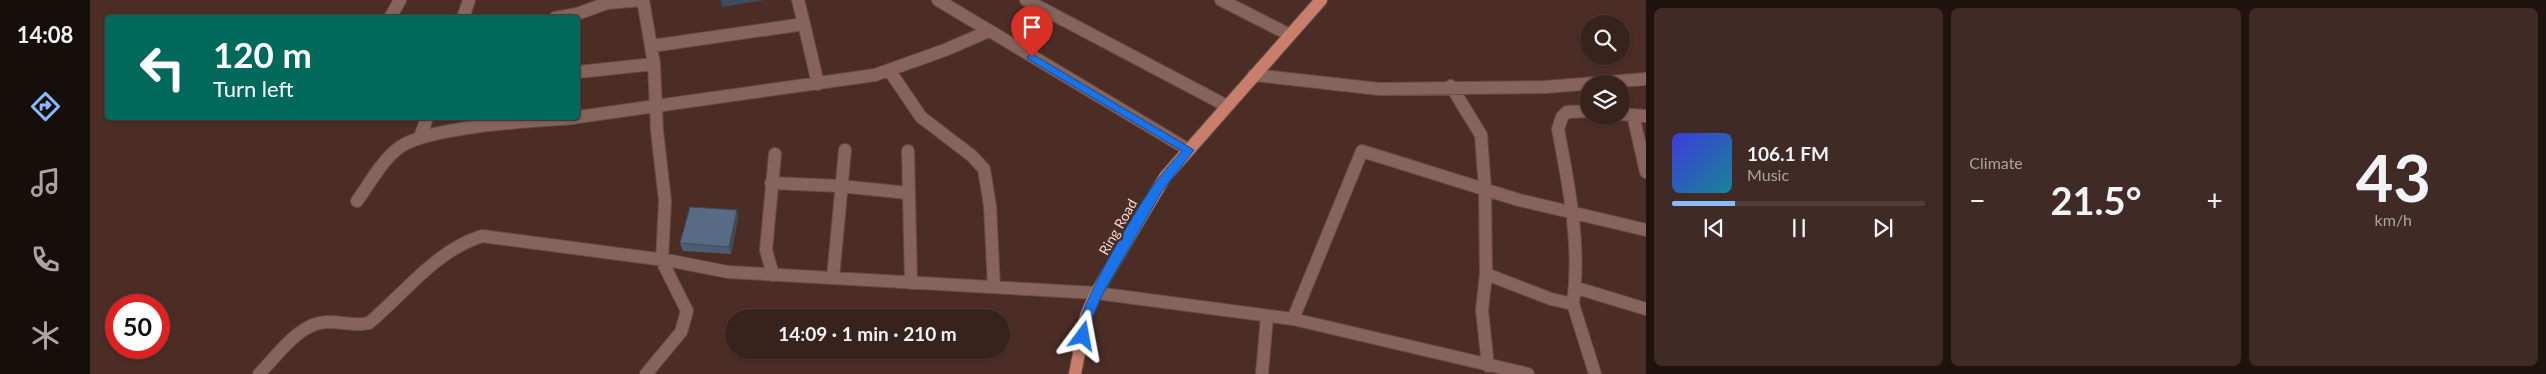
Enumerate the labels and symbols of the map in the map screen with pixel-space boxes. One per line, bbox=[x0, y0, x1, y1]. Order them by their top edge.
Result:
pin bbox=[1011, 6, 1053, 57]
street label: Ring Road bbox=[1095, 196, 1140, 258]
speed limit sign: 50 bbox=[105, 294, 170, 359]
position arrow bbox=[1056, 309, 1108, 361]

